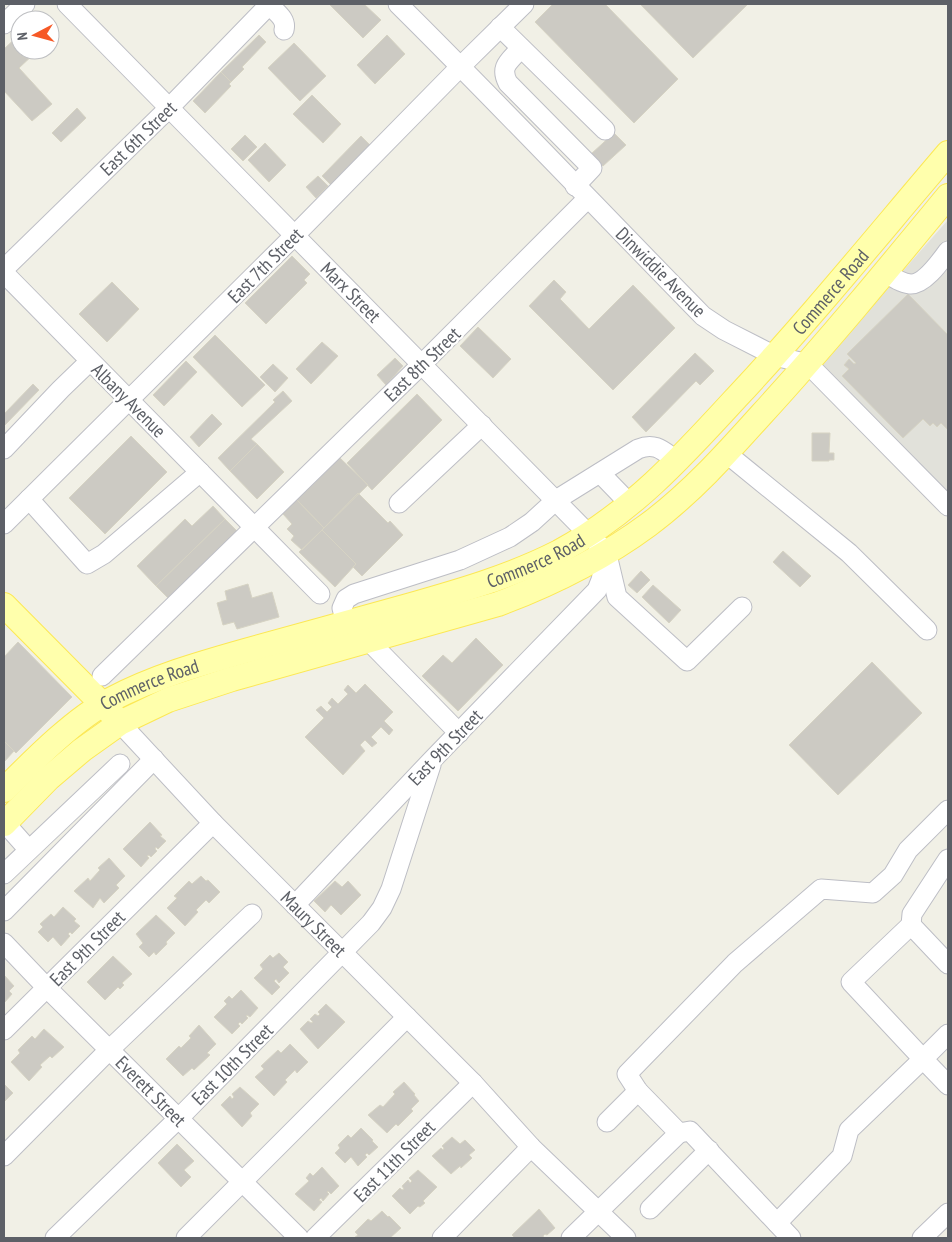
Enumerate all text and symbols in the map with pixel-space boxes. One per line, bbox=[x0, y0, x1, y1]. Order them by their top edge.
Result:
north arrow bbox=[10, 10, 60, 60]
text: N bbox=[13, 32, 31, 41]
street label: East 6th Street bbox=[95, 95, 182, 180]
street label: East 7th Street bbox=[222, 222, 308, 308]
street label: Dinwiddie Avenue bbox=[611, 222, 711, 322]
street label: Commerce Road bbox=[787, 244, 874, 339]
street label: Marx Street bbox=[316, 257, 387, 328]
street label: East 8th Street bbox=[379, 321, 466, 406]
street label: Albany Avenue bbox=[87, 358, 171, 442]
street label: Commerce Road bbox=[483, 528, 589, 593]
street label: Commerce Road bbox=[95, 653, 202, 715]
street label: East 9th Street bbox=[403, 703, 488, 790]
street label: Maury Street bbox=[276, 886, 352, 962]
street label: East 9th Street bbox=[44, 905, 130, 991]
street label: East 10th Street bbox=[186, 1018, 278, 1110]
street label: Everett Street bbox=[111, 1051, 192, 1132]
street label: East 11th Street bbox=[348, 1115, 440, 1207]

